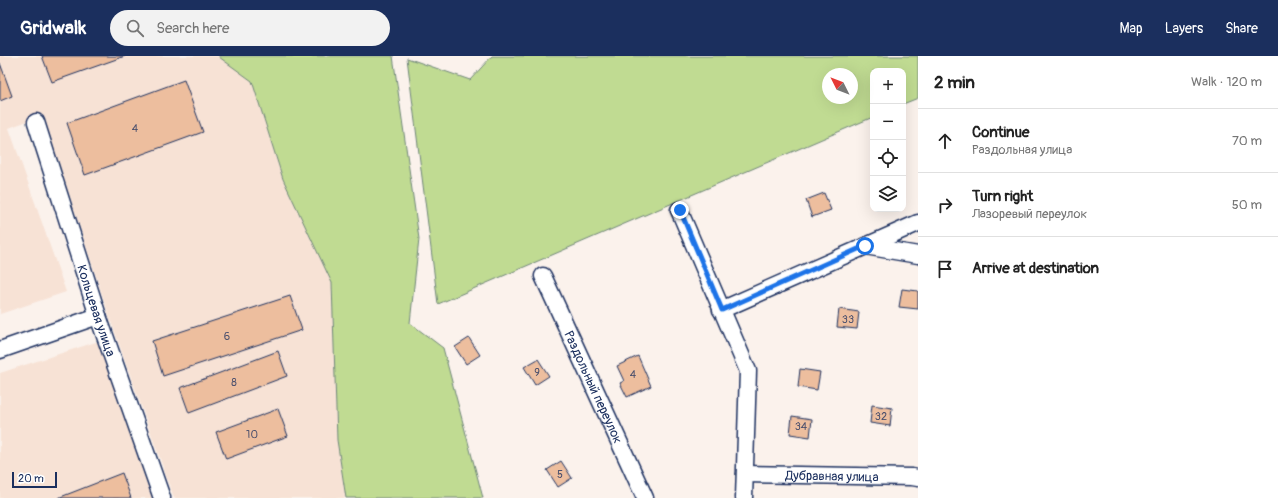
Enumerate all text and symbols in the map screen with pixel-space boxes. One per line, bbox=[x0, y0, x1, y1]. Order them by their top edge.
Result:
search box bbox=[110, 10, 390, 46]
text: Gridwalk bbox=[20, 16, 86, 40]
icon: search bbox=[124, 17, 146, 39]
text: Search here bbox=[156, 19, 229, 38]
text: Map bbox=[1120, 20, 1143, 37]
text: Layers bbox=[1165, 20, 1203, 37]
text: Share bbox=[1225, 20, 1258, 37]
north arrow bbox=[822, 68, 858, 104]
map controls bbox=[870, 68, 906, 212]
button: + bbox=[870, 68, 906, 104]
text: 2 min bbox=[934, 72, 975, 93]
text: Walk · 120 m bbox=[1191, 74, 1262, 90]
button: − bbox=[870, 104, 906, 140]
house number: 4 bbox=[132, 122, 139, 135]
text: Continue bbox=[972, 123, 1030, 142]
icon: ahead bbox=[934, 130, 956, 152]
text: 70 m bbox=[1232, 133, 1262, 149]
button: locate bbox=[870, 140, 906, 176]
text: Раздольная улица bbox=[972, 142, 1072, 158]
button: layers bbox=[870, 176, 906, 212]
text: Turn right bbox=[972, 187, 1033, 206]
icon: right bbox=[934, 194, 956, 216]
text: 50 m bbox=[1232, 197, 1262, 213]
route end bbox=[671, 201, 689, 219]
text: Лазоревый переулок bbox=[972, 206, 1087, 222]
route start bbox=[856, 237, 874, 255]
icon: arrive bbox=[934, 258, 956, 280]
text: Arrive at destination bbox=[972, 259, 1099, 278]
street label: Кольцевая улица bbox=[73, 263, 119, 359]
house number: 33 bbox=[842, 313, 854, 326]
street label: Раздольный переулок bbox=[560, 328, 626, 446]
house number: 6 bbox=[224, 330, 230, 343]
house number: 9 bbox=[534, 366, 540, 379]
house number: 4 bbox=[630, 368, 637, 381]
house number: 8 bbox=[231, 376, 237, 389]
house number: 32 bbox=[875, 410, 887, 423]
house number: 34 bbox=[795, 420, 808, 433]
house number: 10 bbox=[246, 428, 258, 441]
house number: 5 bbox=[557, 468, 563, 481]
street label: Дубравная улица bbox=[784, 468, 879, 485]
scale bar bbox=[12, 470, 57, 489]
text: 20 m bbox=[18, 472, 44, 485]

